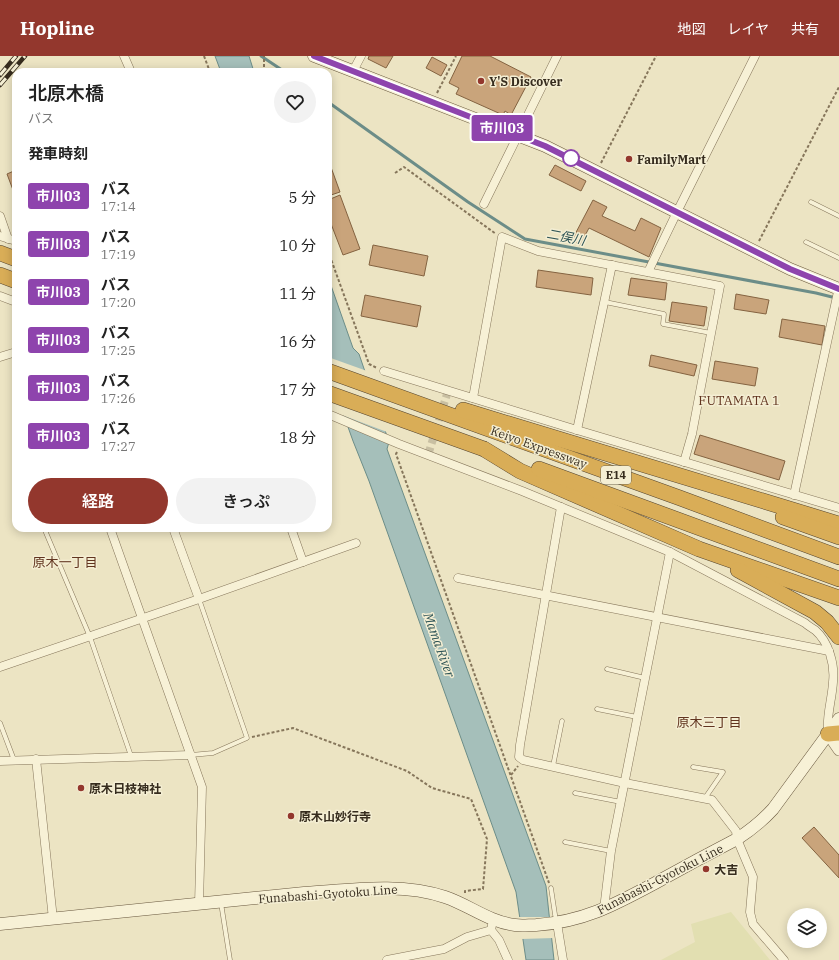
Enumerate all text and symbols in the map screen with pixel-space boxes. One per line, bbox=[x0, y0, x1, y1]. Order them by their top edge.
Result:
text: Hopline bbox=[20, 16, 94, 40]
text: 地図 bbox=[677, 20, 705, 38]
text: レイヤ bbox=[727, 20, 769, 38]
text: 共有 bbox=[791, 20, 819, 38]
place label: Y'S Discover bbox=[489, 74, 563, 89]
marker: Y'S Discover bbox=[476, 76, 486, 86]
text: 北原木橋 bbox=[28, 81, 104, 105]
button: heart bbox=[274, 81, 316, 123]
text: バス bbox=[28, 110, 54, 127]
line badge: 市川03 bbox=[474, 115, 530, 141]
text: 市川03 bbox=[480, 119, 524, 137]
text: 発車時刻 bbox=[28, 144, 88, 163]
unlabelled marker bbox=[562, 149, 580, 167]
place label: FamilyMart bbox=[637, 152, 706, 167]
marker: FamilyMart bbox=[624, 154, 634, 164]
text: バス bbox=[101, 179, 131, 198]
text: 市川03 bbox=[36, 187, 81, 205]
text: 5 分 bbox=[289, 188, 316, 207]
text: 17:14 bbox=[101, 198, 136, 215]
water label: 二俣川 bbox=[545, 225, 589, 249]
text: バス bbox=[101, 227, 131, 246]
text: 市川03 bbox=[36, 235, 81, 253]
text: 10 分 bbox=[280, 236, 316, 255]
text: 17:19 bbox=[101, 246, 136, 263]
text: バス bbox=[101, 275, 131, 294]
text: 市川03 bbox=[36, 283, 81, 301]
text: 11 分 bbox=[280, 284, 316, 303]
text: 17:20 bbox=[101, 294, 136, 311]
text: バス bbox=[101, 323, 131, 342]
text: 市川03 bbox=[36, 331, 81, 349]
text: 16 分 bbox=[280, 332, 316, 351]
text: 17:25 bbox=[101, 342, 136, 359]
text: バス bbox=[101, 371, 131, 390]
text: 市川03 bbox=[36, 379, 81, 397]
text: 17 分 bbox=[280, 380, 316, 399]
text: 17:26 bbox=[101, 390, 136, 407]
district label: FUTAMATA 1 bbox=[698, 392, 780, 409]
text: バス bbox=[101, 419, 131, 438]
street label: Keiyo Expressway bbox=[489, 423, 590, 472]
text: 市川03 bbox=[36, 427, 81, 445]
text: 18 分 bbox=[280, 428, 316, 447]
text: 17:27 bbox=[101, 438, 136, 455]
road number: E14 bbox=[601, 466, 631, 484]
button: 経路 bbox=[28, 478, 168, 524]
button: きっぷ bbox=[176, 478, 316, 524]
district label: 原木一丁目 bbox=[32, 554, 98, 571]
water label: Mama River bbox=[419, 609, 459, 680]
district label: 原木三丁目 bbox=[676, 714, 742, 731]
place label: 原木日枝神社 bbox=[89, 781, 161, 796]
marker: 原木日枝神社 bbox=[76, 783, 86, 793]
place label: 原木山妙行寺 bbox=[299, 809, 371, 824]
marker: 原木山妙行寺 bbox=[286, 811, 296, 821]
street label: Funabashi-Gyotoku Line bbox=[594, 841, 726, 917]
place label: 大吉 bbox=[714, 862, 738, 877]
marker: 大吉 bbox=[701, 864, 711, 874]
street label: Funabashi-Gyotoku Line bbox=[258, 882, 398, 906]
map controls bbox=[787, 908, 827, 948]
button: layers bbox=[787, 908, 827, 948]

